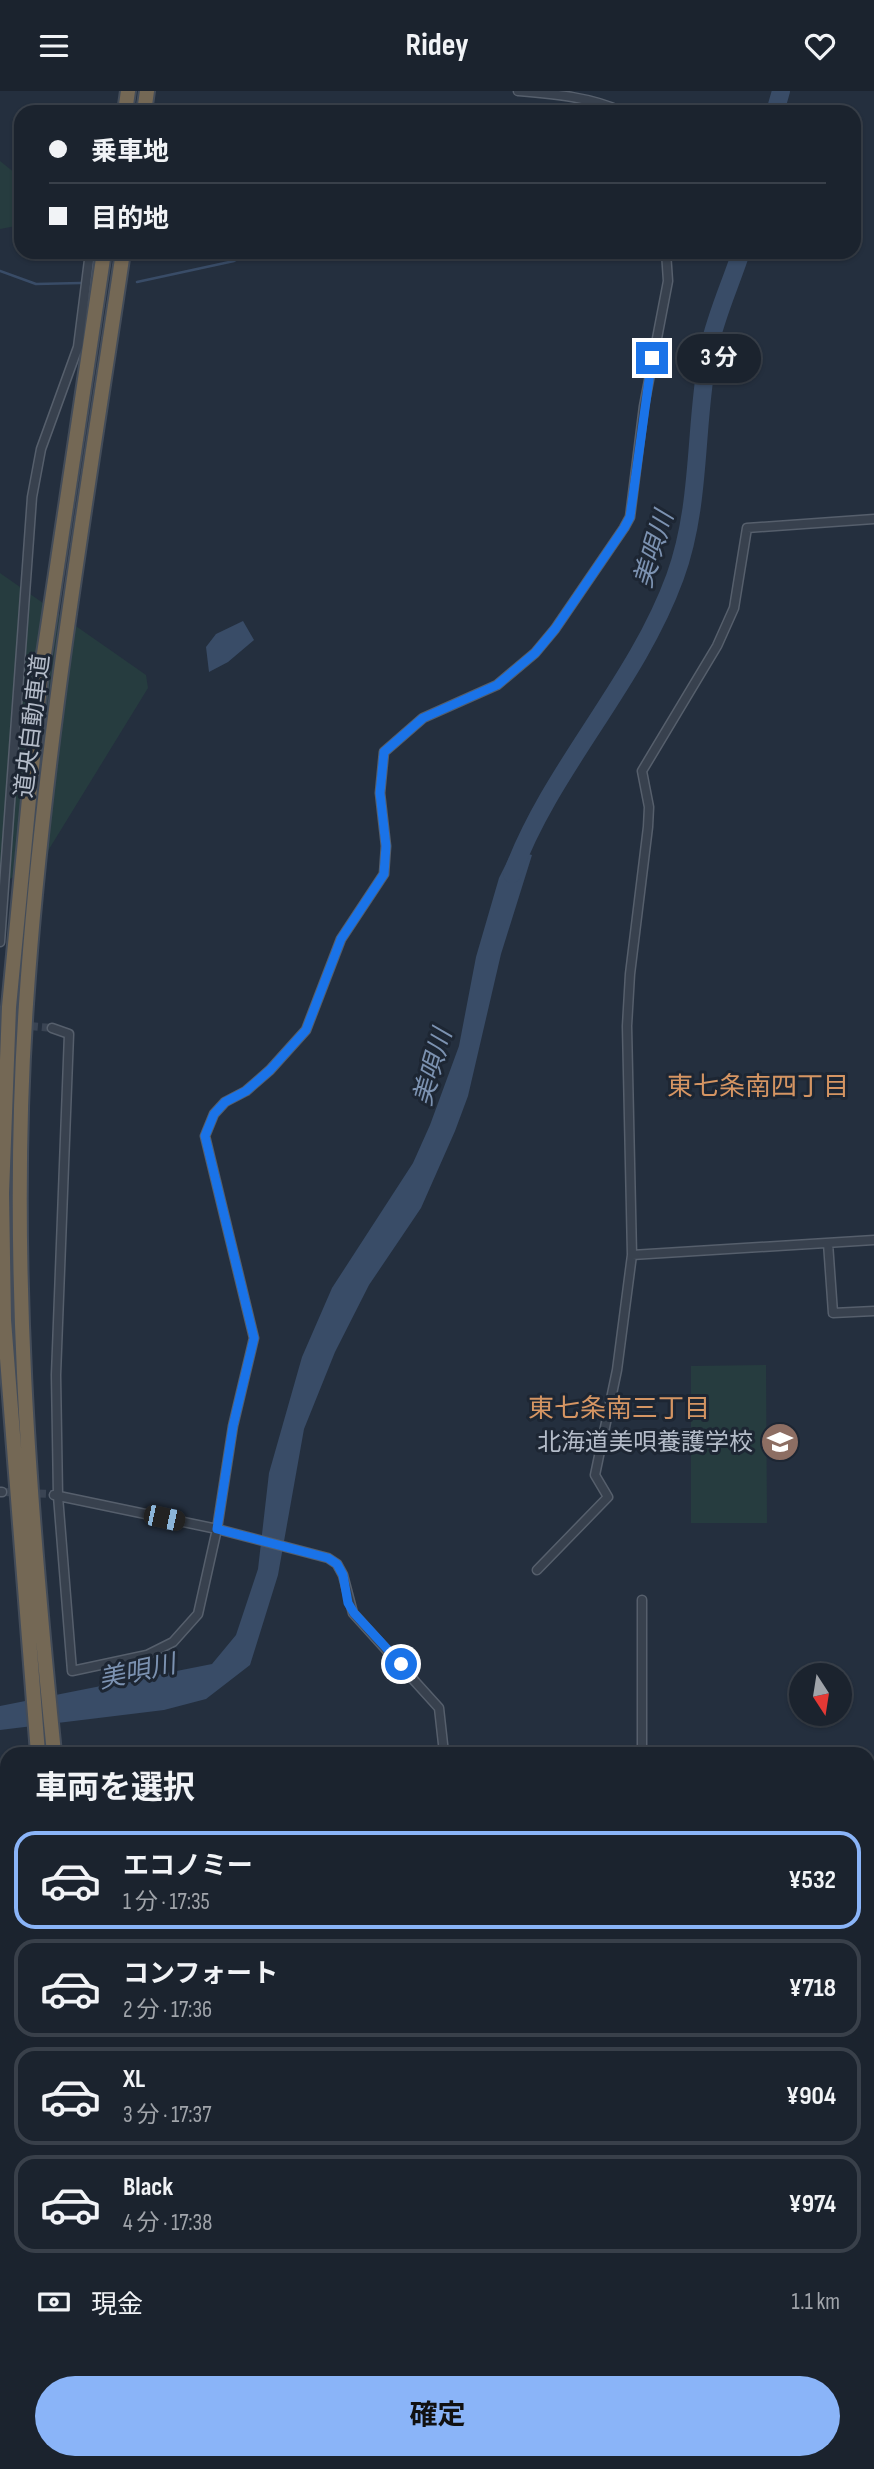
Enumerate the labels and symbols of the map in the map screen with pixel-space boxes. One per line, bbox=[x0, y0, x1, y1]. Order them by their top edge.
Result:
callout: 3 分 bbox=[676, 334, 760, 383]
route end bbox=[636, 342, 668, 374]
water label: 美唄川 bbox=[628, 505, 682, 591]
street label: 道央自動車道 bbox=[9, 653, 56, 799]
water label: 美唄川 bbox=[408, 1023, 460, 1109]
district label: 東七条南四丁目 bbox=[667, 1072, 849, 1103]
district label: 東七条南三丁目 bbox=[528, 1394, 710, 1425]
school or university icon: 北海道美唄養護学校 bbox=[759, 1421, 801, 1463]
place label: 北海道美唄養護学校 bbox=[537, 1428, 753, 1457]
car bbox=[142, 1503, 187, 1533]
route start bbox=[385, 1648, 417, 1680]
water label: 美唄川 bbox=[96, 1649, 182, 1696]
north arrow bbox=[789, 1663, 852, 1725]

